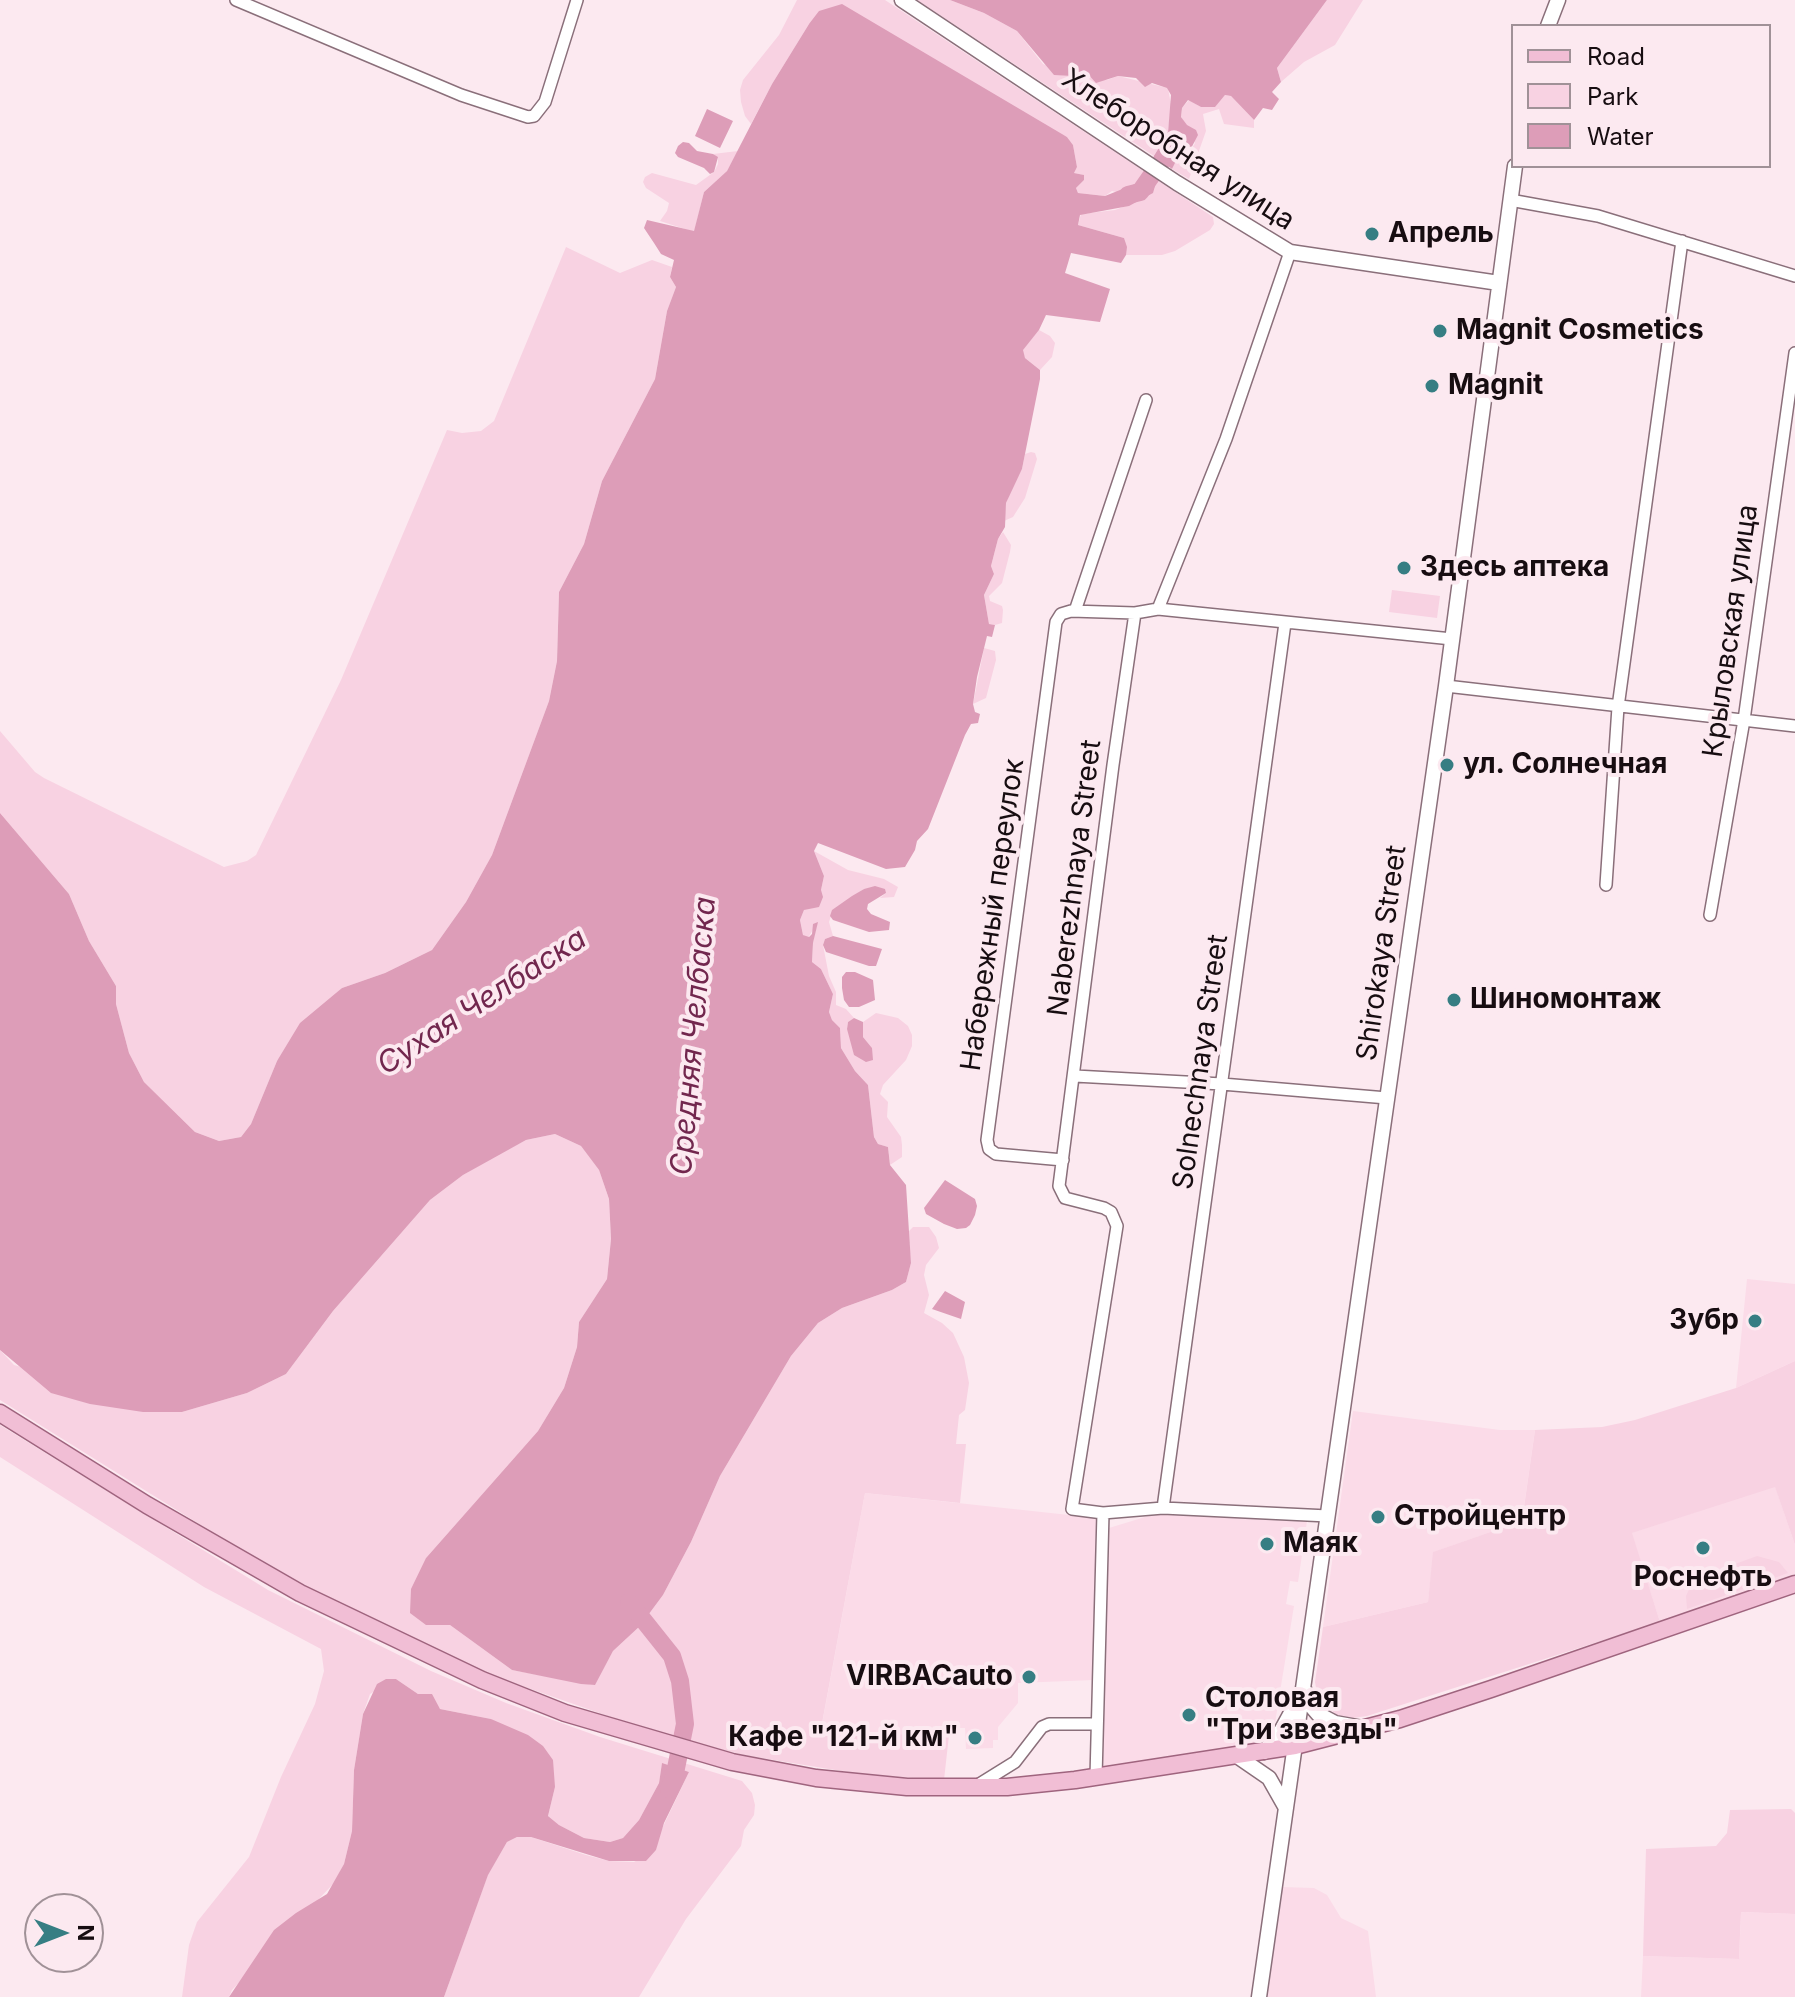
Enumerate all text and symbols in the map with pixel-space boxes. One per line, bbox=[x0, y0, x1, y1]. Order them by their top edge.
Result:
legend bbox=[1511, 24, 1771, 168]
text: Road bbox=[1587, 42, 1645, 71]
street label: Хлеборобная улица bbox=[1055, 62, 1301, 238]
text: Park bbox=[1587, 82, 1638, 111]
text: Water bbox=[1587, 122, 1654, 151]
place label: Апрель bbox=[1388, 217, 1494, 251]
marker: Апрель bbox=[1363, 225, 1381, 243]
place label: Magnit Cosmetics bbox=[1456, 314, 1704, 348]
marker: Magnit Cosmetics bbox=[1431, 322, 1449, 340]
place label: Magnit bbox=[1448, 369, 1543, 403]
marker: Magnit bbox=[1423, 377, 1441, 395]
street label: Крыловская улица bbox=[1697, 502, 1765, 760]
place label: Здесь аптека bbox=[1420, 551, 1609, 585]
marker: Здесь аптека bbox=[1395, 559, 1413, 577]
street label: Naberezhnaya Street bbox=[1041, 738, 1109, 1018]
place label: ул. Солнечная bbox=[1463, 748, 1667, 782]
marker: ул. Солнечная bbox=[1438, 756, 1456, 774]
street label: Набережный переулок bbox=[954, 757, 1032, 1073]
street label: Shirokaya Street bbox=[1350, 843, 1414, 1063]
water label: Средняя Челбаска bbox=[664, 895, 724, 1177]
water label: Сухая Челбаска bbox=[371, 921, 593, 1083]
street label: Solnechnaya Street bbox=[1166, 932, 1236, 1192]
place label: Шиномонтаж bbox=[1470, 983, 1661, 1017]
marker: Шиномонтаж bbox=[1445, 991, 1463, 1009]
place label: Зубр bbox=[1669, 1304, 1739, 1338]
marker: Зубр bbox=[1746, 1312, 1764, 1330]
place label: Стройцентр bbox=[1394, 1500, 1566, 1534]
marker: Стройцентр bbox=[1369, 1508, 1387, 1526]
place label: Маяк bbox=[1283, 1527, 1358, 1561]
marker: Маяк bbox=[1258, 1535, 1276, 1553]
marker: Роснефть bbox=[1694, 1539, 1712, 1557]
place label: Роснефть bbox=[1634, 1561, 1772, 1595]
place label: VIRBACauto bbox=[846, 1660, 1013, 1694]
marker: VIRBACauto bbox=[1020, 1668, 1038, 1686]
place label: Столовая "Три звезды" bbox=[1205, 1682, 1398, 1748]
marker: Столовая "Три звезды" bbox=[1180, 1706, 1198, 1724]
place label: Кафе "121-й км" bbox=[728, 1721, 959, 1755]
marker: Кафе "121-й км" bbox=[966, 1729, 984, 1747]
north arrow bbox=[24, 1893, 104, 1973]
text: N bbox=[73, 1925, 99, 1941]

